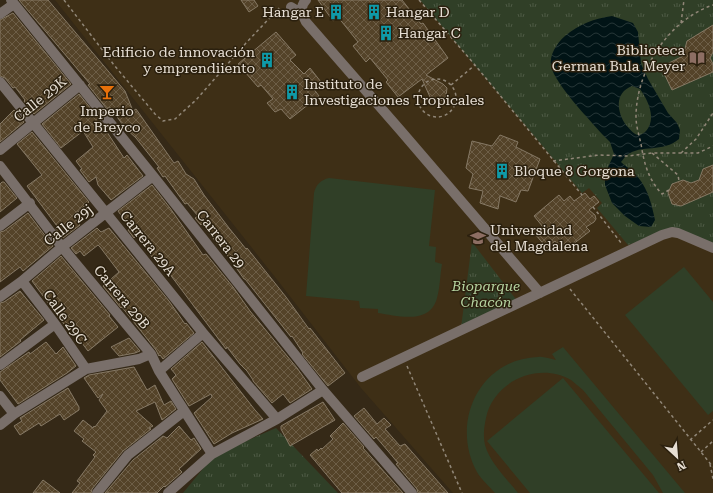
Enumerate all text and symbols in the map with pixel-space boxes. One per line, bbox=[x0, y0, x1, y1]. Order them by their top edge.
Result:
building icon: Hangar E bbox=[327, 3, 345, 21]
building icon: Hangar D bbox=[365, 3, 383, 21]
place label: Hangar E bbox=[262, 4, 324, 20]
place label: Hangar D bbox=[386, 4, 450, 20]
building icon: Hangar C bbox=[377, 24, 395, 42]
place label: Hangar C bbox=[398, 25, 461, 41]
place label: Biblioteca German Bula Meyer bbox=[552, 42, 685, 74]
place label: Edificio de innovación y emprendiiento bbox=[102, 44, 255, 76]
library icon: Biblioteca German Bula Meyer bbox=[688, 49, 706, 67]
building icon: Edificio de innovación y emprendiiento bbox=[258, 51, 276, 69]
street label: Calle 29K bbox=[10, 73, 70, 125]
place label: Instituto de Investigaciones Tropicales bbox=[304, 76, 484, 108]
bar icon: Imperio de Breyco bbox=[98, 83, 116, 101]
building icon: Instituto de Investigaciones Tropicales bbox=[283, 83, 301, 101]
place label: Imperio de Breyco bbox=[73, 103, 141, 135]
building icon: Bloque 8 Gorgona bbox=[493, 162, 511, 180]
place label: Bloque 8 Gorgona bbox=[514, 163, 635, 179]
street label: Calle 29j bbox=[40, 201, 96, 249]
street label: Carrera 29A bbox=[117, 207, 179, 279]
street label: Carrera 29 bbox=[193, 207, 249, 271]
place label: Universidad del Magdalena bbox=[490, 222, 588, 254]
school or university icon: Universidad del Magdalena bbox=[469, 229, 487, 247]
street label: Carrera 29B bbox=[91, 262, 153, 332]
park label: Bioparque Chacón bbox=[451, 278, 520, 310]
street label: Calle 29C bbox=[40, 287, 90, 347]
north arrow bbox=[657, 437, 697, 477]
text: N bbox=[674, 458, 688, 473]

